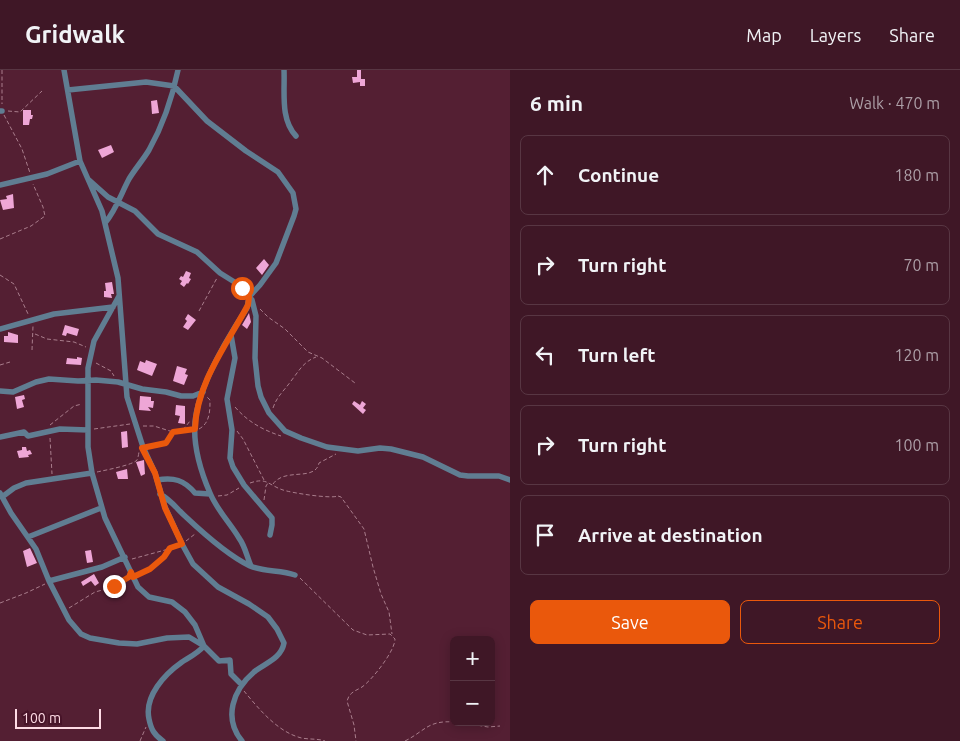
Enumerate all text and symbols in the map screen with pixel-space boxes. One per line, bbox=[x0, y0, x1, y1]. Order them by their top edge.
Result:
text: Gridwalk bbox=[25, 21, 125, 48]
text: Map bbox=[746, 25, 782, 45]
text: Layers bbox=[810, 25, 861, 45]
text: Share bbox=[889, 25, 935, 45]
text: 6 min bbox=[530, 91, 583, 115]
text: Walk · 470 m bbox=[849, 94, 940, 112]
icon: ahead bbox=[531, 161, 559, 189]
text: Continue bbox=[578, 164, 659, 186]
text: 180 m bbox=[894, 166, 939, 184]
icon: right bbox=[531, 251, 559, 279]
text: Turn right bbox=[578, 254, 666, 276]
text: 70 m bbox=[903, 256, 939, 274]
route start bbox=[231, 277, 254, 300]
icon: left bbox=[531, 341, 559, 369]
text: Turn left bbox=[578, 344, 656, 366]
text: 120 m bbox=[894, 346, 939, 364]
icon: right bbox=[531, 431, 559, 459]
text: Turn right bbox=[578, 434, 666, 456]
text: 100 m bbox=[894, 436, 939, 454]
icon: arrive bbox=[531, 521, 559, 549]
text: Arrive at destination bbox=[578, 524, 763, 546]
route end bbox=[103, 575, 126, 598]
button: Save bbox=[530, 600, 730, 644]
button: Share bbox=[740, 600, 940, 644]
map controls bbox=[450, 636, 495, 726]
button: + bbox=[450, 636, 495, 681]
button: − bbox=[450, 681, 495, 726]
scale bar bbox=[15, 706, 101, 729]
text: 100 m bbox=[22, 710, 61, 726]

